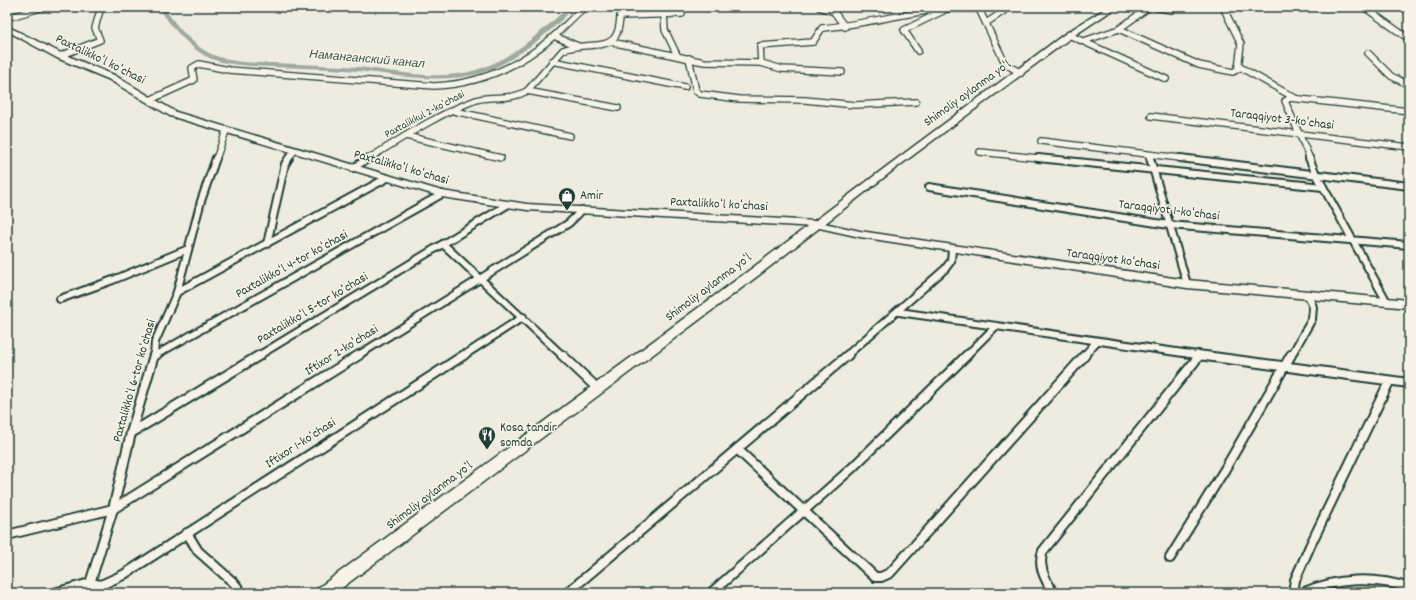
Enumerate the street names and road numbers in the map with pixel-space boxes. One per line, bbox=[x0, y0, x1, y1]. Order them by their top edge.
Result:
street label: Paxtalikkoʻl koʻchasi bbox=[52, 30, 149, 90]
street label: Shimoliy aylanma yoʻl bbox=[920, 56, 1016, 132]
street label: Paxtalikkul 2-koʻchasi bbox=[382, 87, 468, 143]
street label: Taraqqiyot 3-koʻchasi bbox=[1229, 104, 1336, 136]
street label: Paxtalikkoʻl koʻchasi bbox=[351, 145, 451, 191]
street label: Paxtalikkoʻl koʻchasi bbox=[670, 193, 769, 217]
street label: Taraqqiyot 1-koʻchasi bbox=[1118, 195, 1221, 227]
street label: Paxtalikkoʻl 4-tor koʻchasi bbox=[232, 226, 352, 304]
street label: Taraqqiyot koʻchasi bbox=[1065, 244, 1162, 276]
street label: Shimoliy aylanma yoʻl bbox=[662, 249, 756, 327]
street label: Paxtalikkoʻl 5-tor koʻchasi bbox=[254, 268, 373, 350]
street label: Paxtalikkoʻl 6-tor koʻchasi bbox=[108, 317, 162, 445]
street label: Iftixor 2-koʻchasi bbox=[302, 321, 383, 381]
street label: Iftixor 1-koʻchasi bbox=[262, 414, 340, 474]
street label: Shimoliy aylanma yoʻl bbox=[383, 457, 477, 535]

